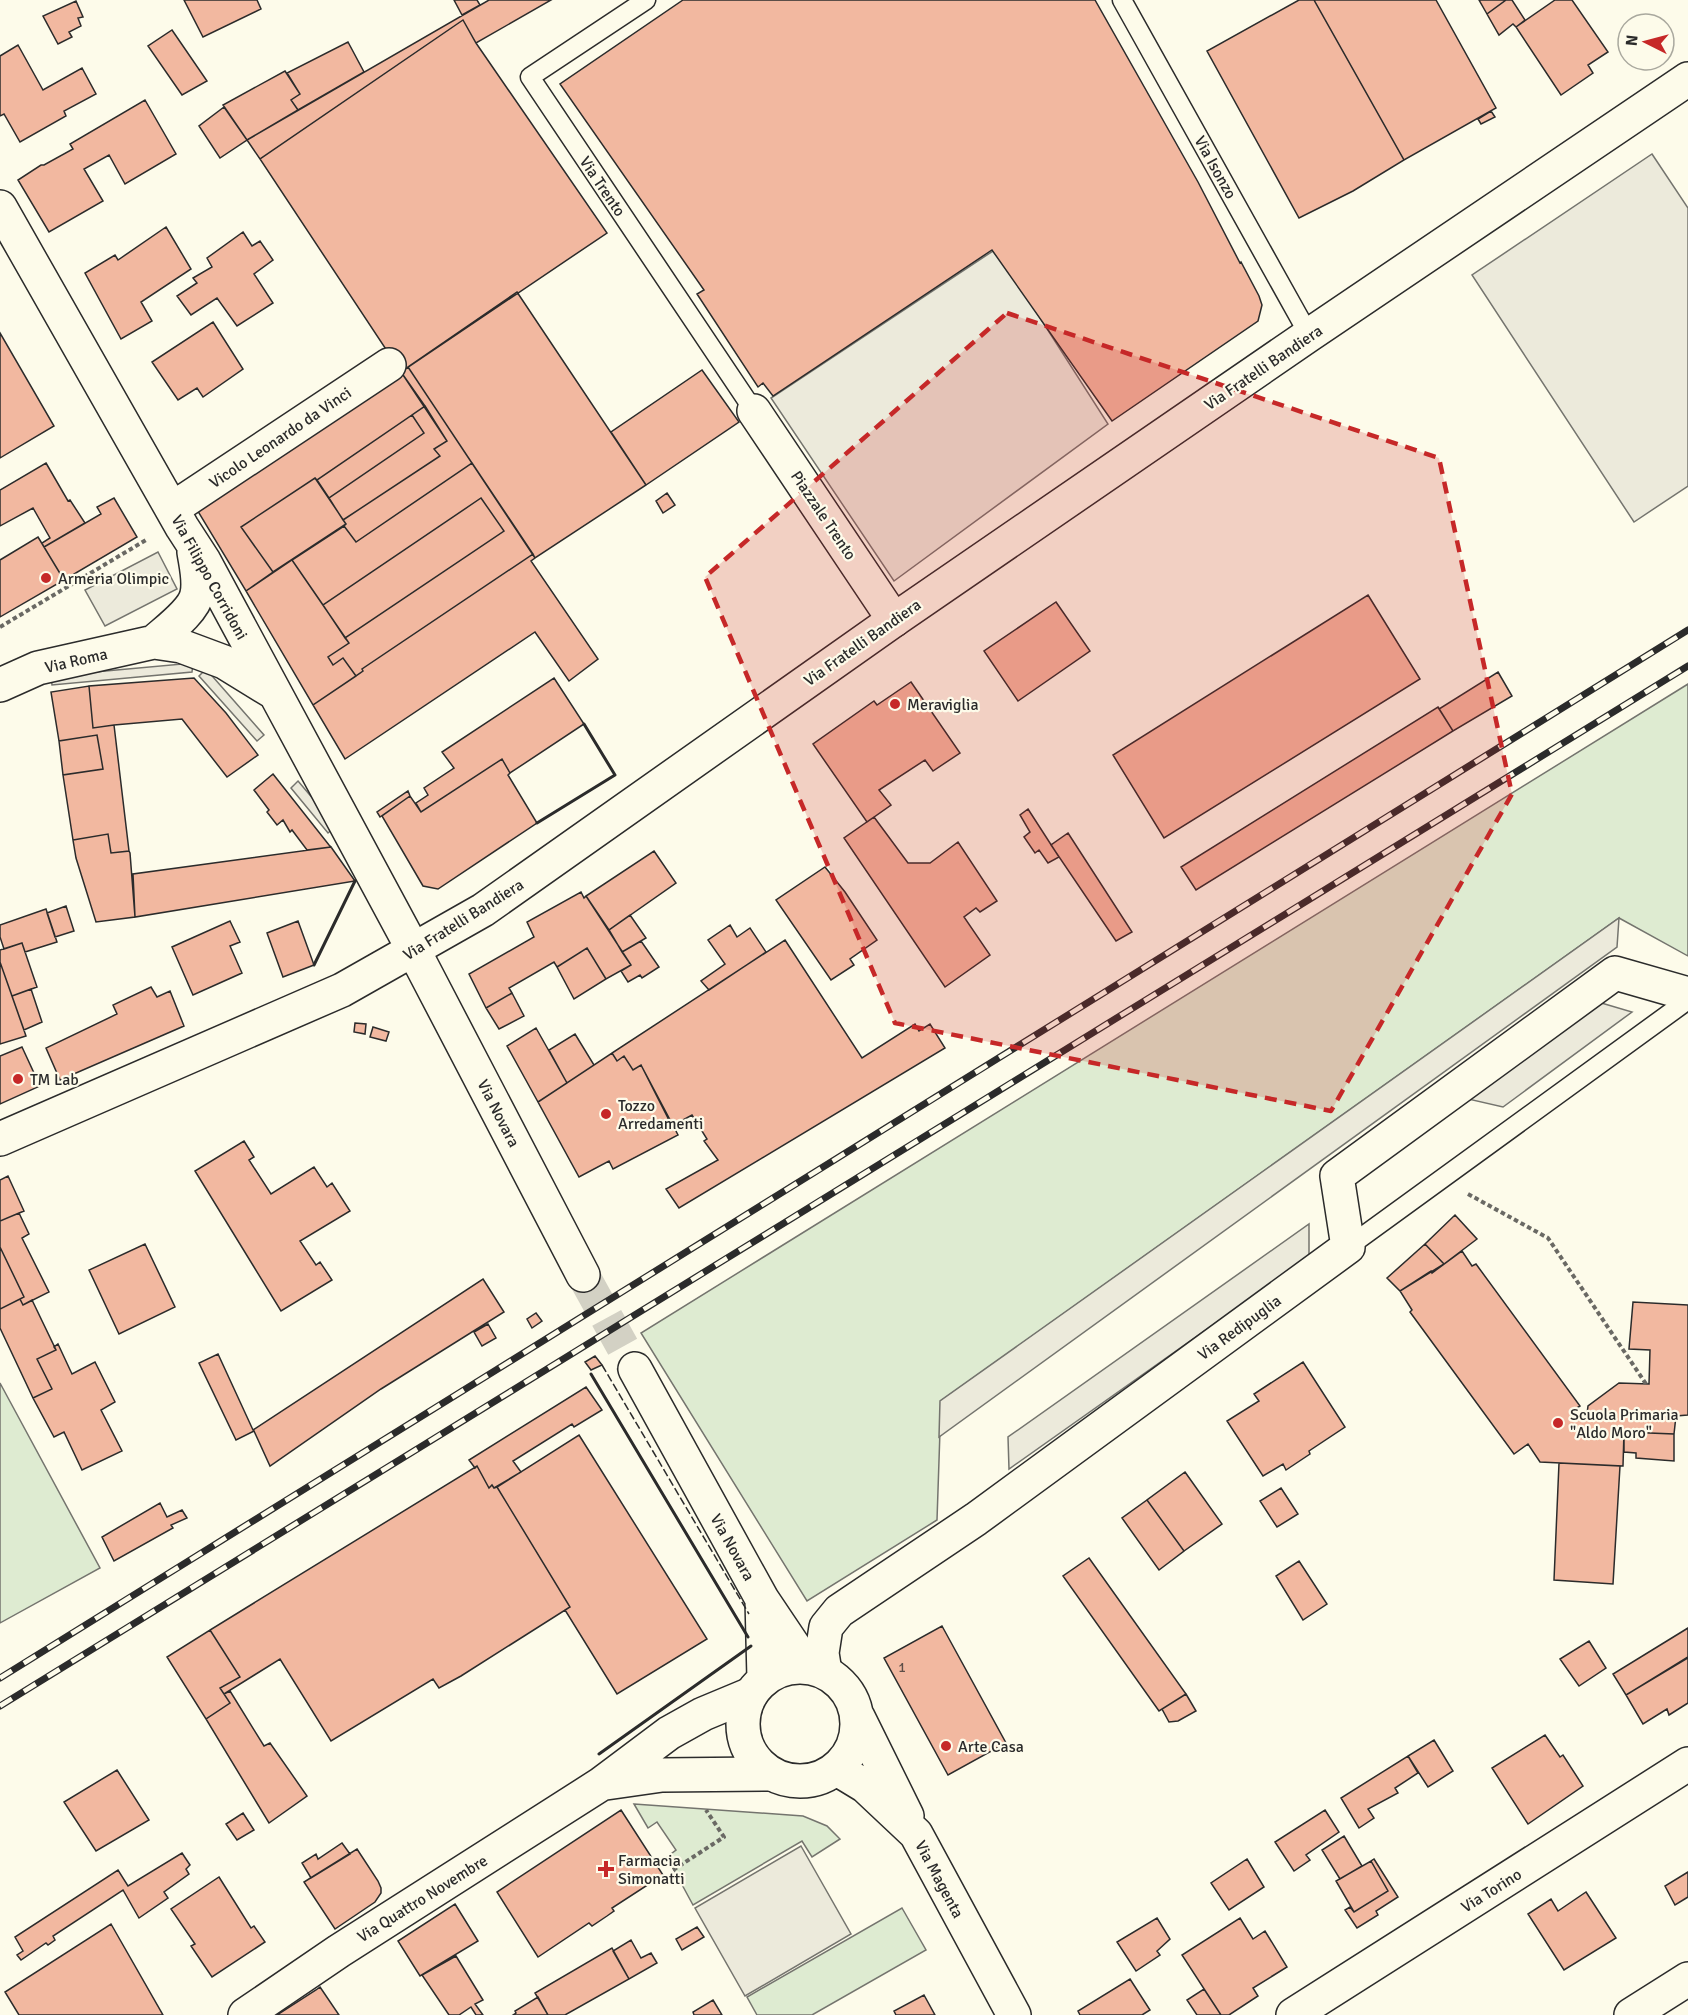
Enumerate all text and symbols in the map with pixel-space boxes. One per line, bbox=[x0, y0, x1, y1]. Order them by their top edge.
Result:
north arrow bbox=[1616, 12, 1676, 72]
text: N bbox=[1622, 34, 1643, 47]
street label: Via Isonzo bbox=[1190, 132, 1241, 203]
street label: Via Trento bbox=[575, 153, 630, 220]
street label: Via Fratelli Bandiera bbox=[1201, 321, 1327, 415]
street label: Vicolo Leonardo da Vinci bbox=[206, 383, 355, 493]
street label: Piazzale Trento bbox=[786, 467, 860, 564]
street label: Via Filippo Corridoni bbox=[167, 512, 252, 643]
place label: Armeria Olimpic bbox=[58, 569, 169, 589]
marker: Armeria Olimpic bbox=[39, 571, 53, 585]
street label: Via Fratelli Bandiera bbox=[800, 595, 925, 691]
street label: Via Roma bbox=[43, 644, 110, 678]
place label: Meraviglia bbox=[907, 695, 979, 715]
marker: Meraviglia bbox=[888, 697, 902, 711]
street label: Via Fratelli Bandiera bbox=[400, 875, 528, 965]
place label: TM Lab bbox=[30, 1070, 79, 1090]
marker: TM Lab bbox=[11, 1072, 25, 1086]
street label: Via Novara bbox=[473, 1076, 524, 1151]
place label: Tozzo Arredamenti bbox=[618, 1096, 703, 1134]
marker: Tozzo Arredamenti bbox=[599, 1107, 613, 1121]
street label: Via Redipuglia bbox=[1194, 1291, 1285, 1365]
place label: Scuola Primaria "Aldo Moro" bbox=[1570, 1405, 1679, 1443]
marker: Scuola Primaria "Aldo Moro" bbox=[1551, 1416, 1565, 1430]
street label: Via Novara bbox=[706, 1511, 759, 1584]
house number: 1 bbox=[898, 1659, 906, 1676]
place label: Arte Casa bbox=[958, 1737, 1024, 1757]
marker: Arte Casa bbox=[939, 1739, 953, 1753]
street label: Via Magenta bbox=[910, 1837, 968, 1922]
street label: Via Quattro Novembre bbox=[354, 1851, 491, 1947]
place label: Farmacia Simonatti bbox=[618, 1851, 685, 1889]
marker: Farmacia Simonatti bbox=[599, 1862, 613, 1876]
street label: Via Torino bbox=[1458, 1864, 1525, 1917]

